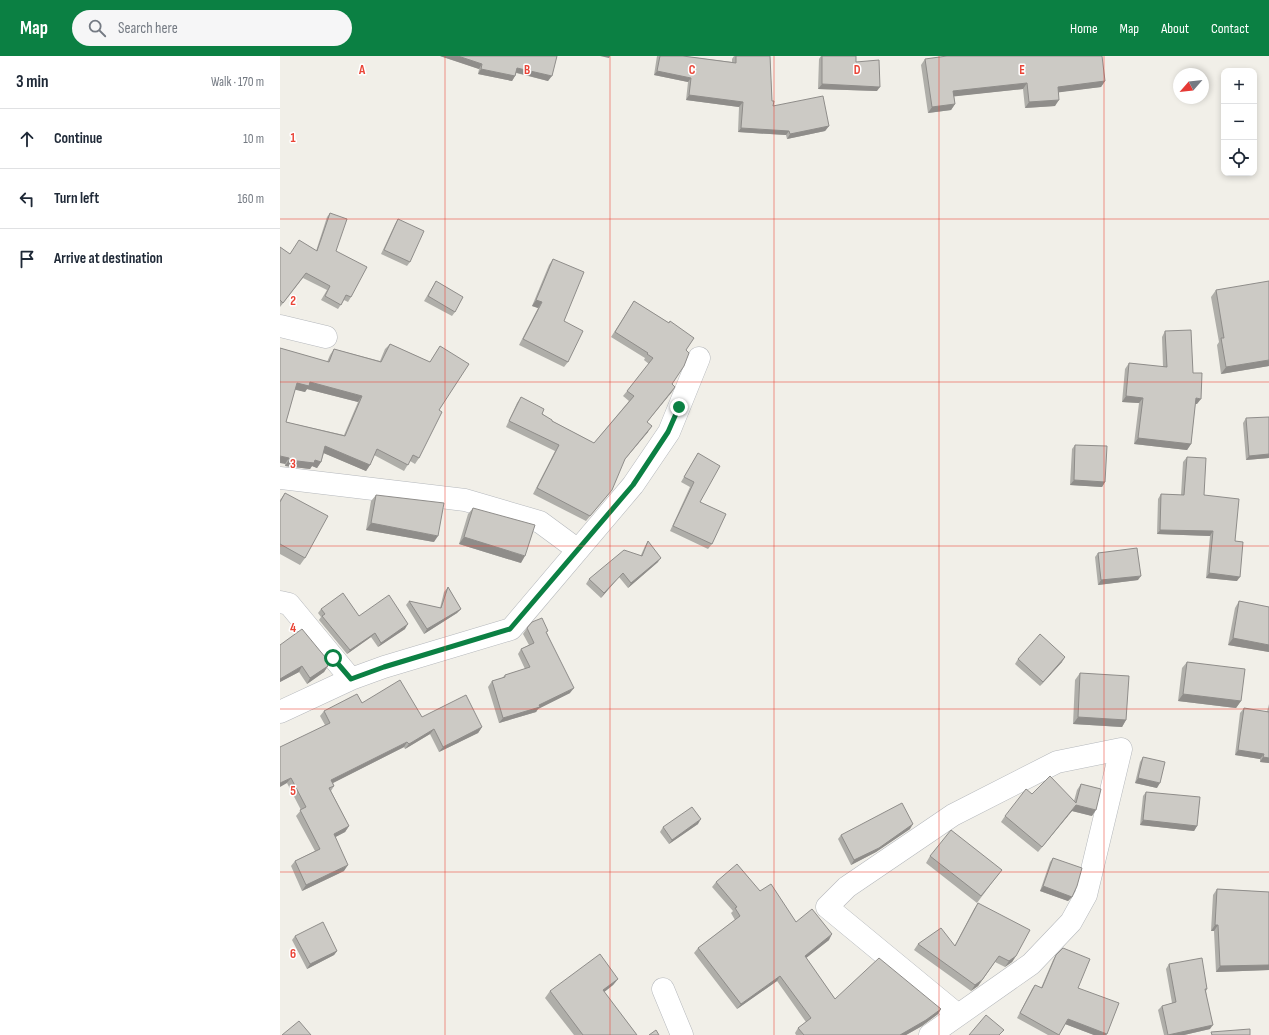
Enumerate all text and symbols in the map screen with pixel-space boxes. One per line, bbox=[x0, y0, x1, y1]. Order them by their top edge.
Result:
search box bbox=[72, 10, 352, 46]
text: Map bbox=[20, 17, 48, 40]
icon: search bbox=[86, 17, 108, 39]
text: Search here bbox=[118, 19, 178, 38]
text: Home bbox=[1070, 20, 1098, 37]
text: Map bbox=[1120, 20, 1139, 37]
text: About bbox=[1161, 20, 1189, 37]
text: Contact bbox=[1211, 20, 1249, 37]
text: A bbox=[358, 62, 366, 78]
text: B bbox=[524, 62, 530, 78]
text: C bbox=[689, 62, 696, 78]
text: D bbox=[854, 62, 861, 78]
text: E bbox=[1019, 62, 1025, 78]
north arrow bbox=[1173, 68, 1209, 104]
map controls bbox=[1221, 68, 1257, 176]
button: + bbox=[1221, 68, 1257, 104]
text: 3 min bbox=[16, 72, 49, 92]
text: Walk · 170 m bbox=[211, 74, 264, 90]
button: − bbox=[1221, 104, 1257, 140]
icon: ahead bbox=[16, 128, 38, 150]
text: Continue bbox=[54, 129, 103, 148]
text: 1 bbox=[290, 130, 296, 146]
text: 10 m bbox=[243, 131, 264, 147]
button: locate bbox=[1221, 140, 1257, 176]
icon: left bbox=[16, 188, 38, 210]
text: Turn left bbox=[54, 189, 99, 208]
text: 160 m bbox=[238, 191, 264, 207]
icon: arrive bbox=[16, 248, 38, 270]
text: Arrive at destination bbox=[54, 249, 163, 268]
text: 2 bbox=[290, 293, 296, 309]
route end bbox=[670, 398, 688, 416]
text: 3 bbox=[290, 456, 296, 472]
text: 4 bbox=[290, 620, 296, 636]
route start bbox=[324, 649, 342, 667]
text: 5 bbox=[290, 783, 296, 799]
text: 6 bbox=[290, 946, 296, 962]

